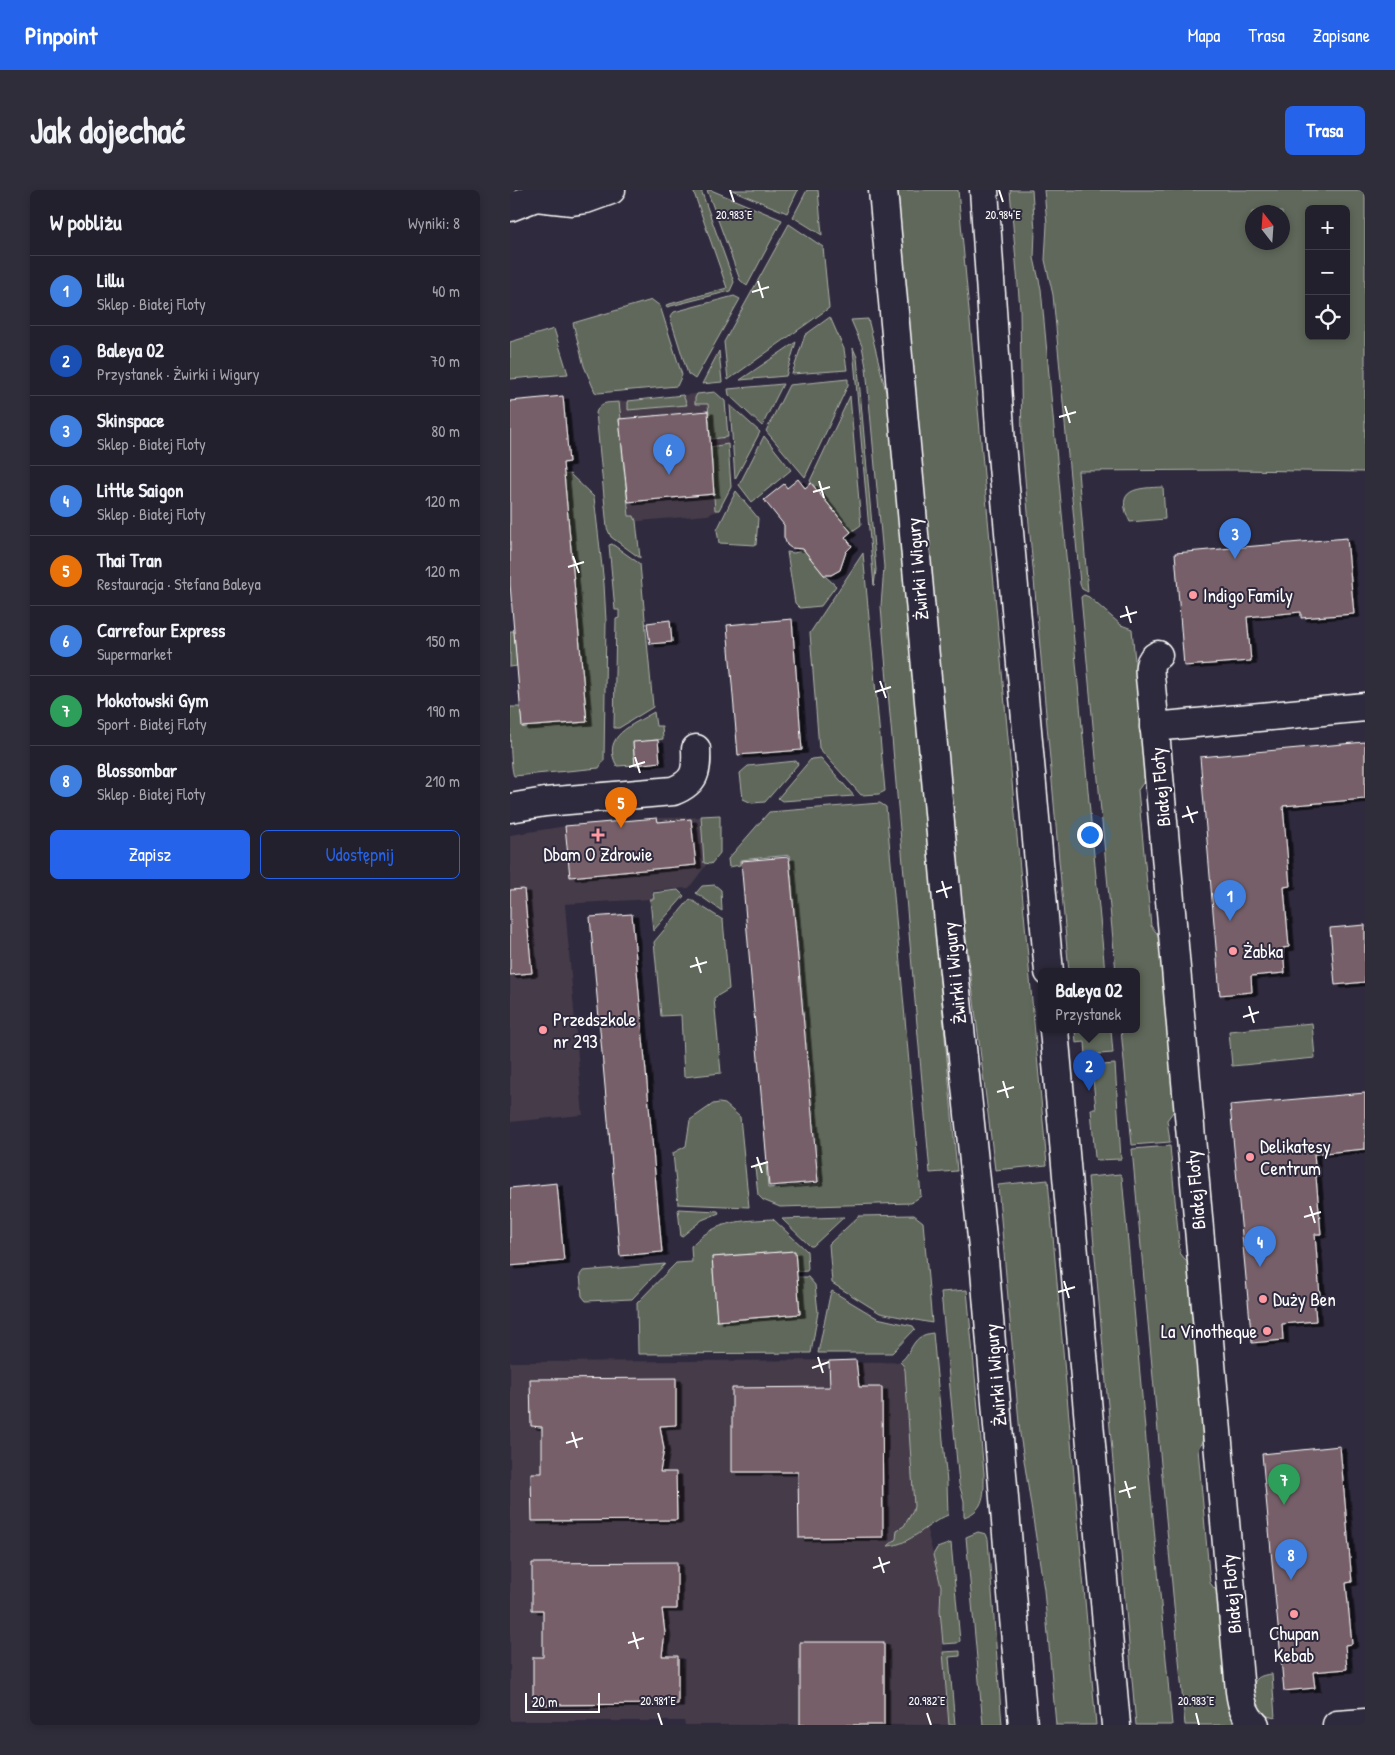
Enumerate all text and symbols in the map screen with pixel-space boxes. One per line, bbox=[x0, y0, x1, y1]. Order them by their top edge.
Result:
text: Pinpoint bbox=[25, 19, 97, 51]
text: Mapa bbox=[1188, 23, 1220, 48]
text: Trasa bbox=[1248, 23, 1285, 48]
text: Zapisane bbox=[1313, 23, 1370, 48]
button: Trasa bbox=[1285, 106, 1365, 155]
text: Jak dojechać bbox=[30, 107, 185, 154]
north arrow bbox=[1245, 205, 1290, 250]
map controls bbox=[1305, 205, 1350, 340]
button: + bbox=[1305, 205, 1350, 250]
text: 20.983°E bbox=[716, 206, 753, 223]
text: 20.984°E bbox=[985, 206, 1022, 223]
text: W pobliżu bbox=[50, 208, 122, 237]
text: Wyniki: 8 bbox=[408, 212, 460, 234]
button: − bbox=[1305, 250, 1350, 295]
text: Lillu bbox=[97, 267, 124, 293]
text: 1 bbox=[63, 280, 69, 302]
text: 40 m bbox=[432, 280, 460, 302]
text: Sklep · Białej Floty bbox=[97, 293, 206, 315]
button: locate bbox=[1305, 295, 1350, 340]
text: Baleya 02 bbox=[97, 337, 164, 363]
text: 2 bbox=[62, 350, 70, 372]
text: 70 m bbox=[430, 350, 460, 372]
text: Przystanek · Żwirki i Wigury bbox=[97, 363, 260, 385]
text: Skinspace bbox=[97, 407, 164, 433]
text: 3 bbox=[62, 420, 70, 442]
text: 80 m bbox=[431, 420, 460, 442]
text: Sklep · Białej Floty bbox=[97, 433, 206, 455]
pin: 6 bbox=[653, 434, 685, 475]
text: Little Saigon bbox=[97, 477, 184, 503]
text: 4 bbox=[63, 490, 69, 512]
text: 120 m bbox=[425, 490, 460, 512]
text: Sklep · Białej Floty bbox=[97, 503, 206, 525]
street label: Żwirki i Wigury bbox=[900, 517, 934, 621]
pin: 3 bbox=[1219, 518, 1251, 559]
text: Thai Tran bbox=[97, 547, 162, 573]
text: 5 bbox=[63, 560, 69, 582]
text: 120 m bbox=[425, 560, 460, 582]
text: Restauracja · Stefana Baleya bbox=[97, 573, 261, 595]
place label: Indigo Family bbox=[1203, 582, 1293, 608]
marker: Indigo Family bbox=[1187, 589, 1199, 601]
text: Carrefour Express bbox=[97, 617, 225, 643]
text: 6 bbox=[63, 630, 69, 652]
text: 150 m bbox=[426, 630, 460, 652]
text: Supermarket bbox=[97, 643, 172, 665]
text: Mokotowski Gym bbox=[97, 687, 208, 713]
text: 7 bbox=[62, 700, 70, 722]
text: 190 m bbox=[427, 700, 460, 722]
text: Sport · Białej Floty bbox=[97, 713, 207, 735]
street label: Białej Floty bbox=[1144, 746, 1176, 828]
text: Blossombar bbox=[97, 757, 177, 783]
text: 8 bbox=[63, 770, 69, 792]
text: 210 m bbox=[425, 770, 460, 792]
text: Sklep · Białej Floty bbox=[97, 783, 206, 805]
pin: 5 bbox=[605, 787, 637, 828]
your location bbox=[1077, 822, 1103, 848]
marker: Dbam O Zdrowie bbox=[592, 829, 604, 841]
button: Zapisz bbox=[50, 830, 250, 879]
button: Udostępnij bbox=[260, 830, 460, 879]
place label: Dbam O Zdrowie bbox=[543, 841, 653, 867]
pin: 1 bbox=[1214, 880, 1246, 921]
street label: Żwirki i Wigury bbox=[936, 921, 972, 1025]
place label: Żabka bbox=[1243, 938, 1284, 964]
marker: Żabka bbox=[1227, 945, 1239, 957]
popup bbox=[1038, 968, 1140, 1033]
text: Baleya 02 bbox=[1056, 977, 1122, 1003]
text: Przystanek bbox=[1056, 1003, 1121, 1025]
place label: Przedszkole nr 293 bbox=[553, 1006, 637, 1054]
marker: Przedszkole nr 293 bbox=[537, 1024, 549, 1036]
pin: 2 bbox=[1073, 1050, 1105, 1091]
place label: Delikatesy Centrum bbox=[1260, 1133, 1331, 1181]
street label: Białej Floty bbox=[1179, 1149, 1211, 1231]
marker: Delikatesy Centrum bbox=[1244, 1151, 1256, 1163]
pin: 4 bbox=[1244, 1226, 1276, 1267]
place label: Duży Ben bbox=[1273, 1286, 1336, 1312]
marker: Duży Ben bbox=[1257, 1293, 1269, 1305]
place label: La Vinotheque bbox=[1161, 1318, 1257, 1344]
street label: Żwirki i Wigury bbox=[978, 1323, 1012, 1427]
marker: La Vinotheque bbox=[1261, 1325, 1273, 1337]
pin: 7 bbox=[1268, 1464, 1300, 1505]
pin: 8 bbox=[1275, 1539, 1307, 1580]
street label: Białej Floty bbox=[1215, 1553, 1247, 1635]
marker: Chupan Kebab bbox=[1288, 1608, 1300, 1620]
place label: Chupan Kebab bbox=[1269, 1620, 1319, 1668]
scale bar bbox=[525, 1690, 600, 1713]
text: 20 m bbox=[532, 1692, 558, 1711]
text: 20.981°E bbox=[640, 1692, 676, 1709]
text: 20.982°E bbox=[909, 1692, 946, 1709]
text: 20.983°E bbox=[1178, 1692, 1215, 1709]

